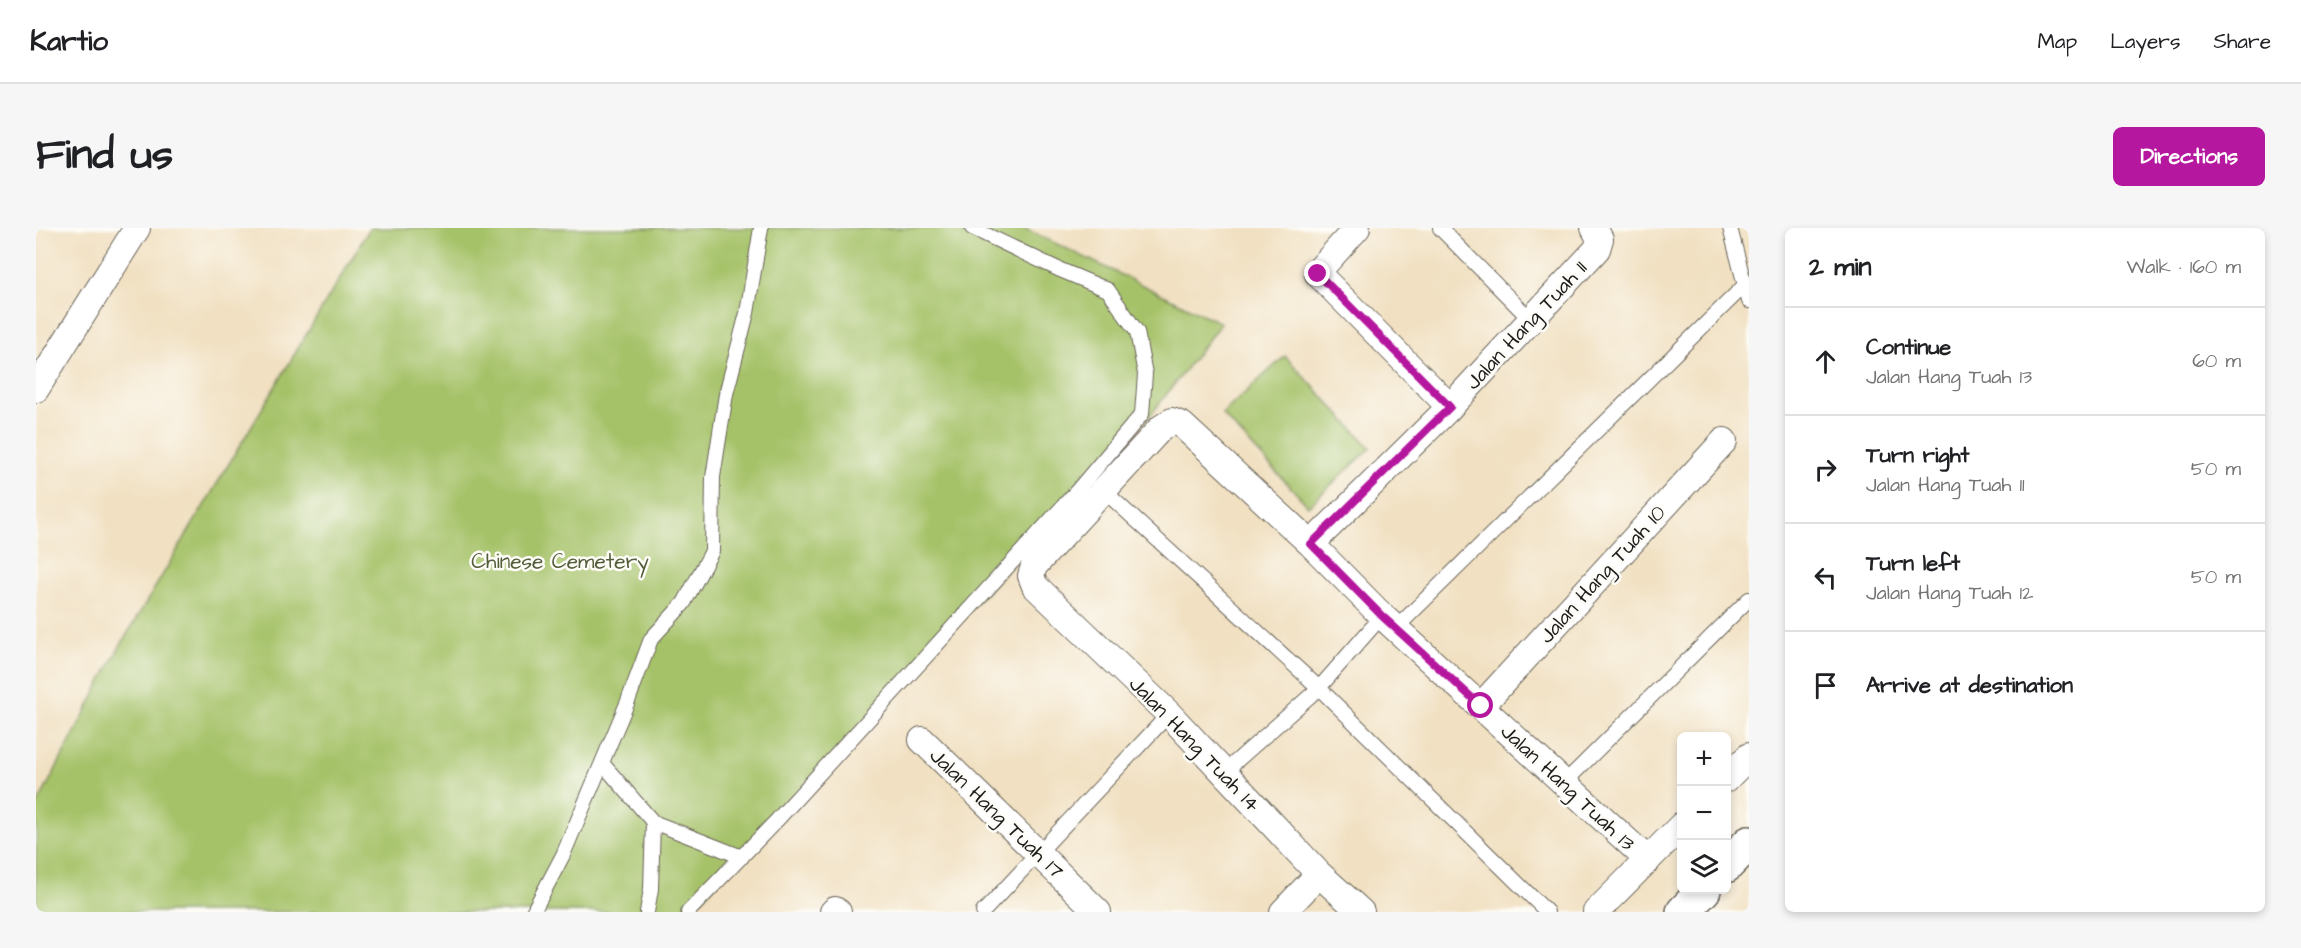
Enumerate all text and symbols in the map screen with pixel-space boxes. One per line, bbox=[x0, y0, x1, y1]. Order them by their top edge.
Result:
text: Kartio bbox=[30, 22, 108, 61]
text: Map bbox=[2037, 27, 2077, 56]
text: Layers bbox=[2110, 27, 2180, 56]
text: Share bbox=[2213, 27, 2271, 56]
text: Find us bbox=[36, 127, 173, 185]
button: Directions bbox=[2113, 127, 2265, 186]
text: 2 min bbox=[1809, 249, 1871, 285]
text: Walk · 160 m bbox=[2126, 253, 2241, 281]
street label: Jalan Hang Tuah 11 bbox=[1459, 254, 1595, 397]
route end bbox=[1304, 260, 1330, 286]
text: Continue bbox=[1866, 332, 1951, 363]
icon: ahead bbox=[1809, 345, 1842, 378]
text: 60 m bbox=[2192, 347, 2241, 375]
text: Jalan Hang Tuah 13 bbox=[1866, 363, 2032, 391]
text: Turn right bbox=[1866, 440, 1969, 471]
icon: right bbox=[1809, 453, 1842, 486]
text: 50 m bbox=[2191, 455, 2241, 483]
text: Jalan Hang Tuah 11 bbox=[1866, 471, 2025, 499]
street label: Jalan Hang Tuah 10 bbox=[1532, 499, 1674, 651]
park label: Chinese Cemetery bbox=[471, 547, 649, 578]
text: Turn left bbox=[1866, 548, 1960, 579]
icon: left bbox=[1809, 561, 1842, 594]
text: 50 m bbox=[2191, 563, 2241, 591]
text: Jalan Hang Tuah 12 bbox=[1866, 579, 2033, 607]
icon: arrive bbox=[1809, 669, 1842, 702]
street label: Jalan Hang Tuah 14 bbox=[1121, 670, 1267, 820]
text: Arrive at destination bbox=[1866, 670, 2073, 701]
route start bbox=[1467, 692, 1493, 718]
street label: Jalan Hang Tuah 13 bbox=[1493, 717, 1642, 859]
map controls bbox=[1677, 732, 1731, 894]
button: + bbox=[1677, 732, 1731, 786]
street label: Jalan Hang Tuah 17 bbox=[922, 742, 1070, 887]
button: − bbox=[1677, 786, 1731, 840]
button: layers bbox=[1677, 840, 1731, 894]

